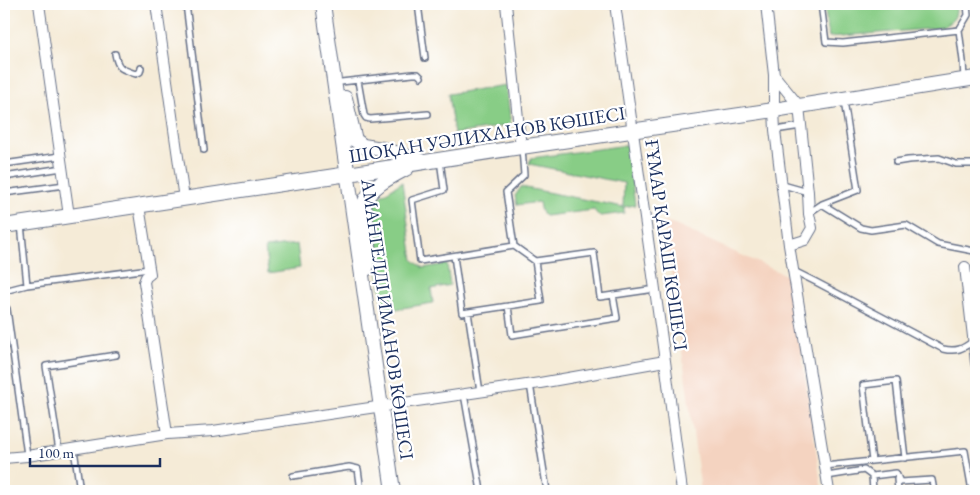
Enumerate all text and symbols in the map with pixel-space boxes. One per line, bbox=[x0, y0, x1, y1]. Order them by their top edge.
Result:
street label: ШОҚАН УӘЛИХАНОВ КӨШЕСІ bbox=[347, 100, 628, 169]
street label: ҒҰМАР ҚАРАШ КӨШЕСІ bbox=[639, 138, 694, 353]
street label: АМАНГЕЛДІ ИМАНОВ КӨШЕСІ bbox=[355, 176, 420, 462]
scale bar bbox=[30, 435, 160, 467]
text: 100 m bbox=[38, 443, 75, 462]

